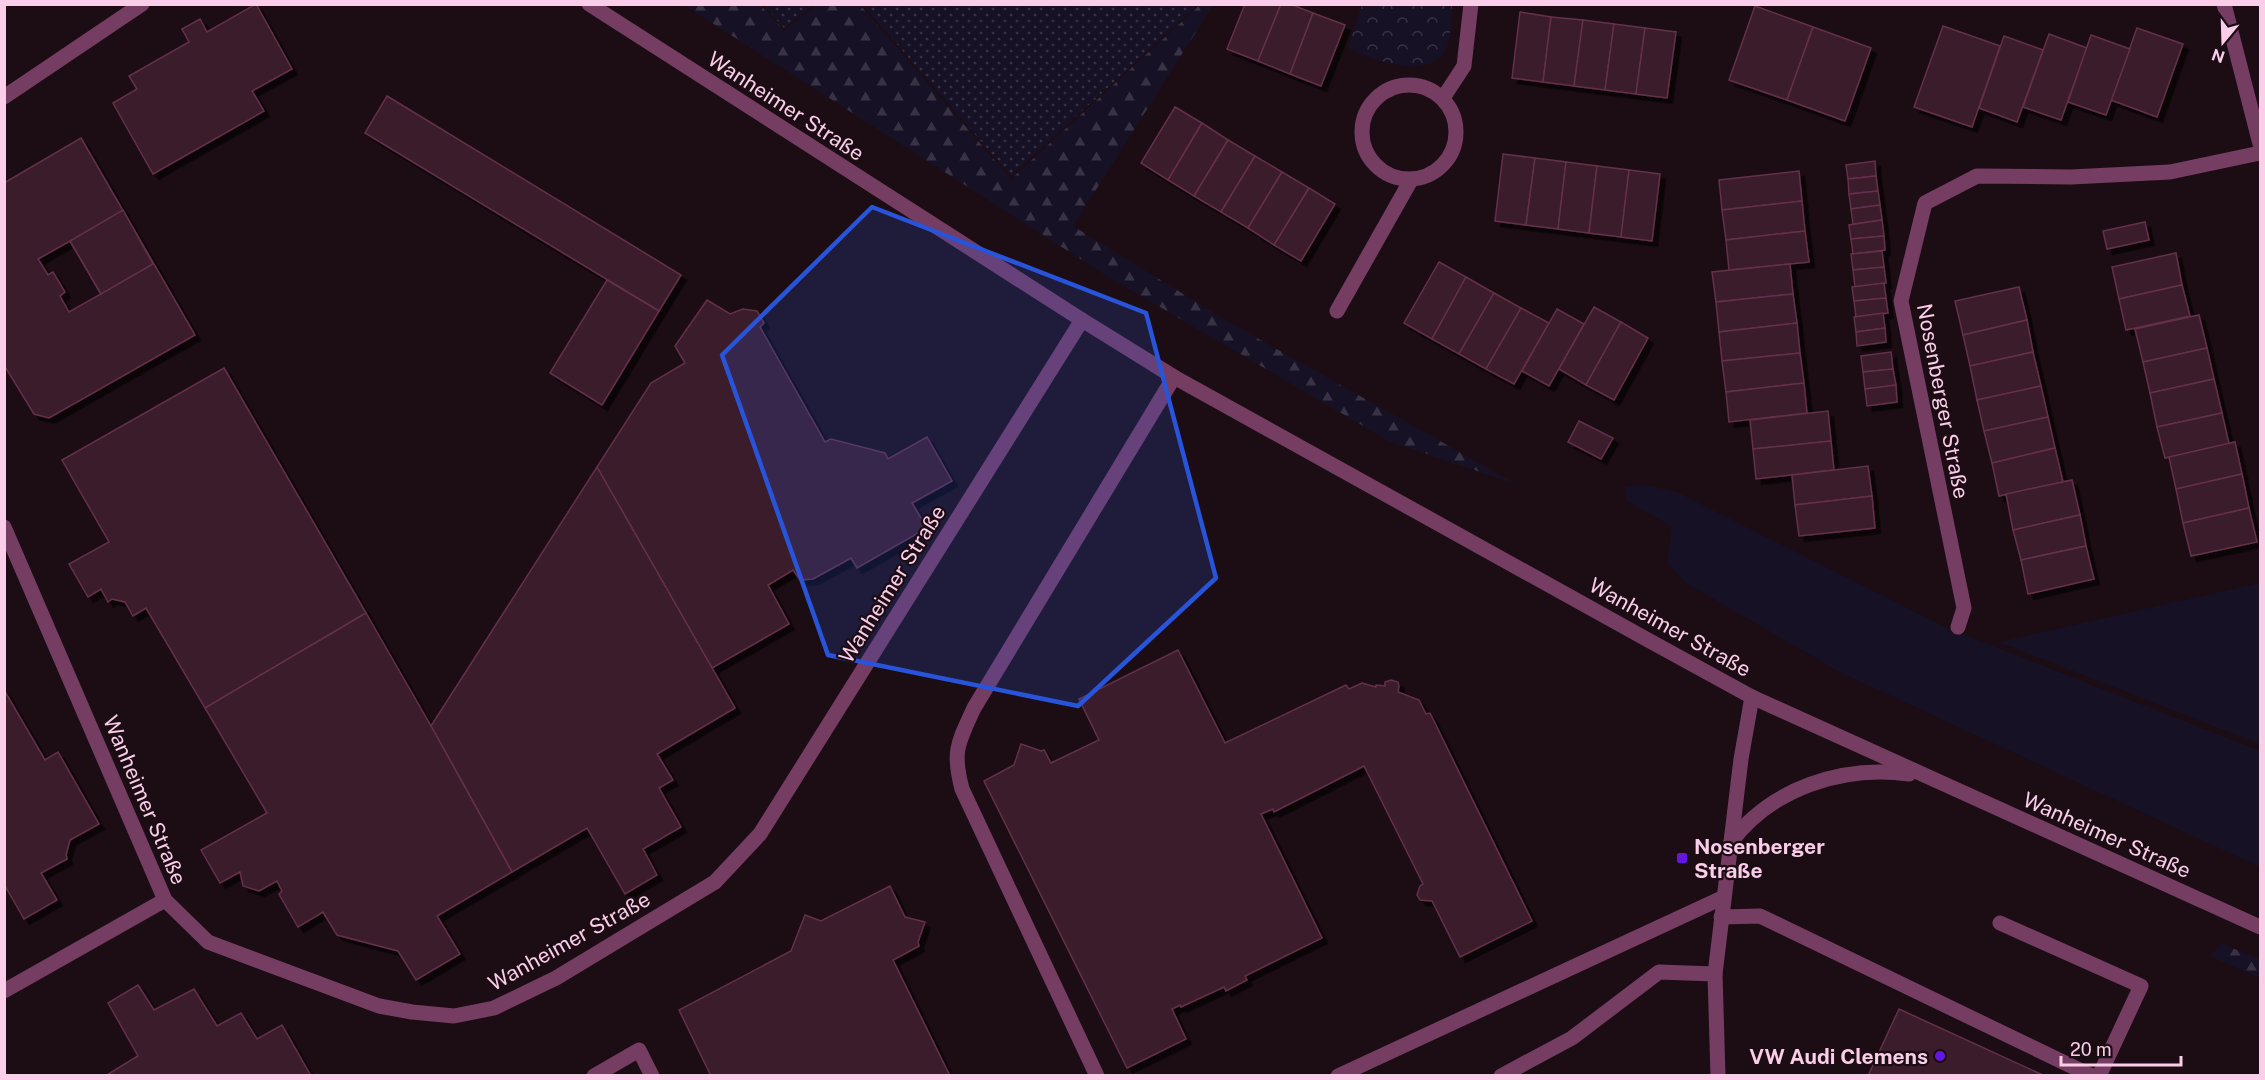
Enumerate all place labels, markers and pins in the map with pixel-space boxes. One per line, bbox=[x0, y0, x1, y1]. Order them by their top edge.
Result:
place label: Nosenberger Straße bbox=[1694, 834, 1825, 883]
marker: Nosenberger Straße bbox=[1675, 851, 1689, 865]
place label: VW Audi Clemens bbox=[1749, 1044, 1928, 1069]
marker: VW Audi Clemens bbox=[1933, 1049, 1947, 1063]

